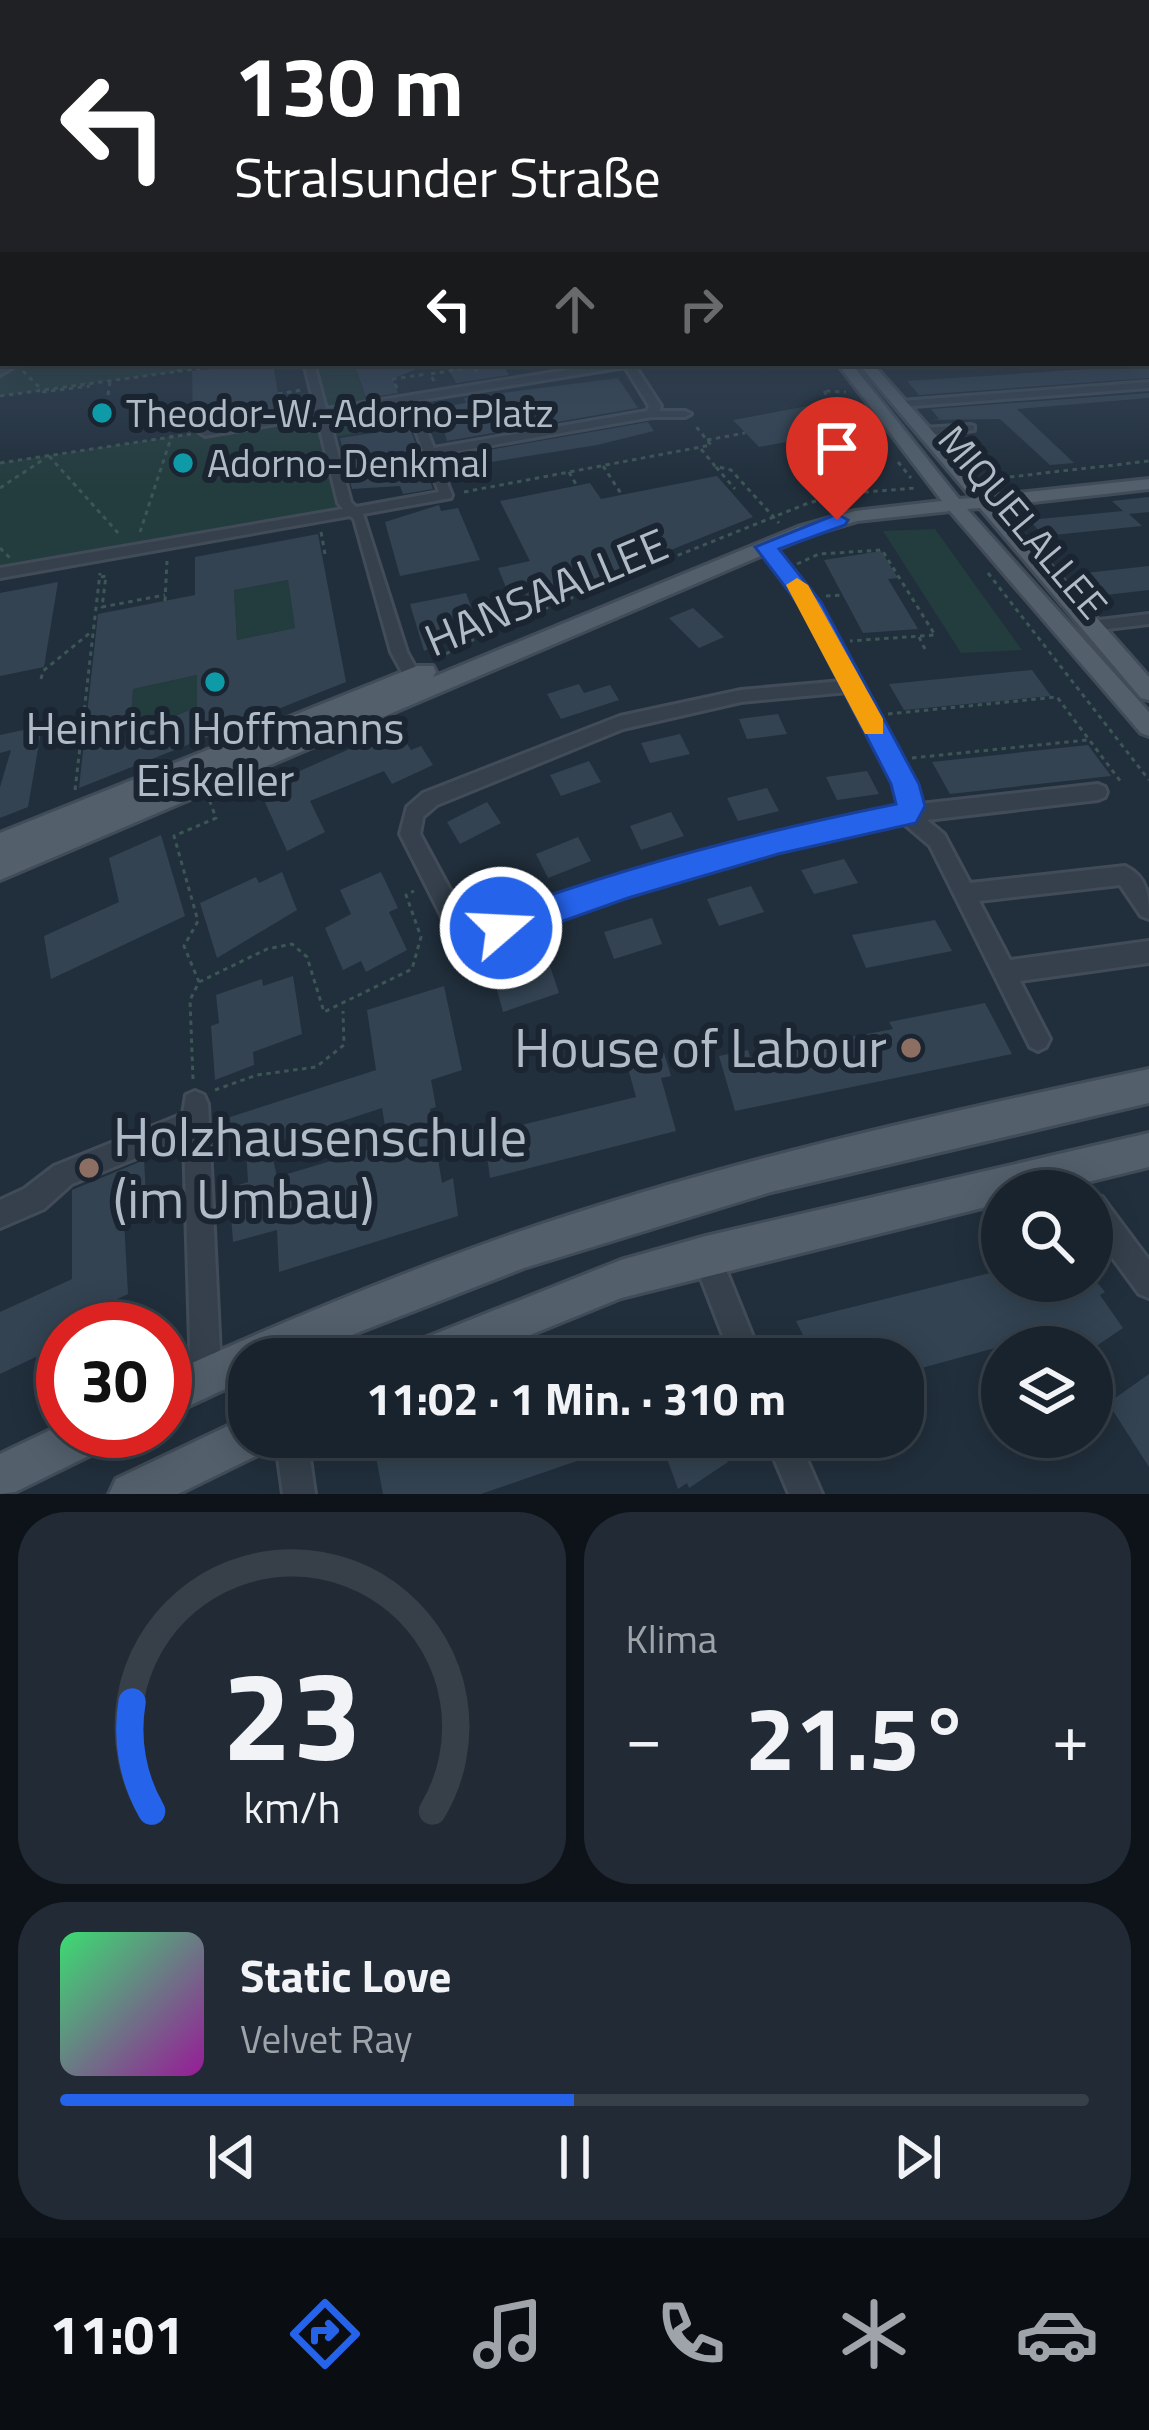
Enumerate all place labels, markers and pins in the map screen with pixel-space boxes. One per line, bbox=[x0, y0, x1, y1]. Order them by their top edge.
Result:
place label: Theodor-W.-Adorno-Platz bbox=[126, 383, 553, 442]
pin bbox=[786, 397, 888, 520]
marker: Theodor-W.-Adorno-Platz bbox=[89, 400, 115, 426]
place label: Adorno-Denkmal bbox=[207, 433, 489, 492]
marker: Adorno-Denkmal bbox=[170, 450, 196, 476]
marker: Heinrich Hoffmanns Eiskeller bbox=[202, 669, 228, 695]
place label: Heinrich Hoffmanns Eiskeller bbox=[25, 693, 405, 813]
place label: House of Labour bbox=[514, 1006, 887, 1088]
marker: House of Labour bbox=[898, 1035, 924, 1061]
place label: Holzhausenschule (im Umbau) bbox=[113, 1095, 527, 1239]
marker: Holzhausenschule (im Umbau) bbox=[76, 1155, 102, 1181]

